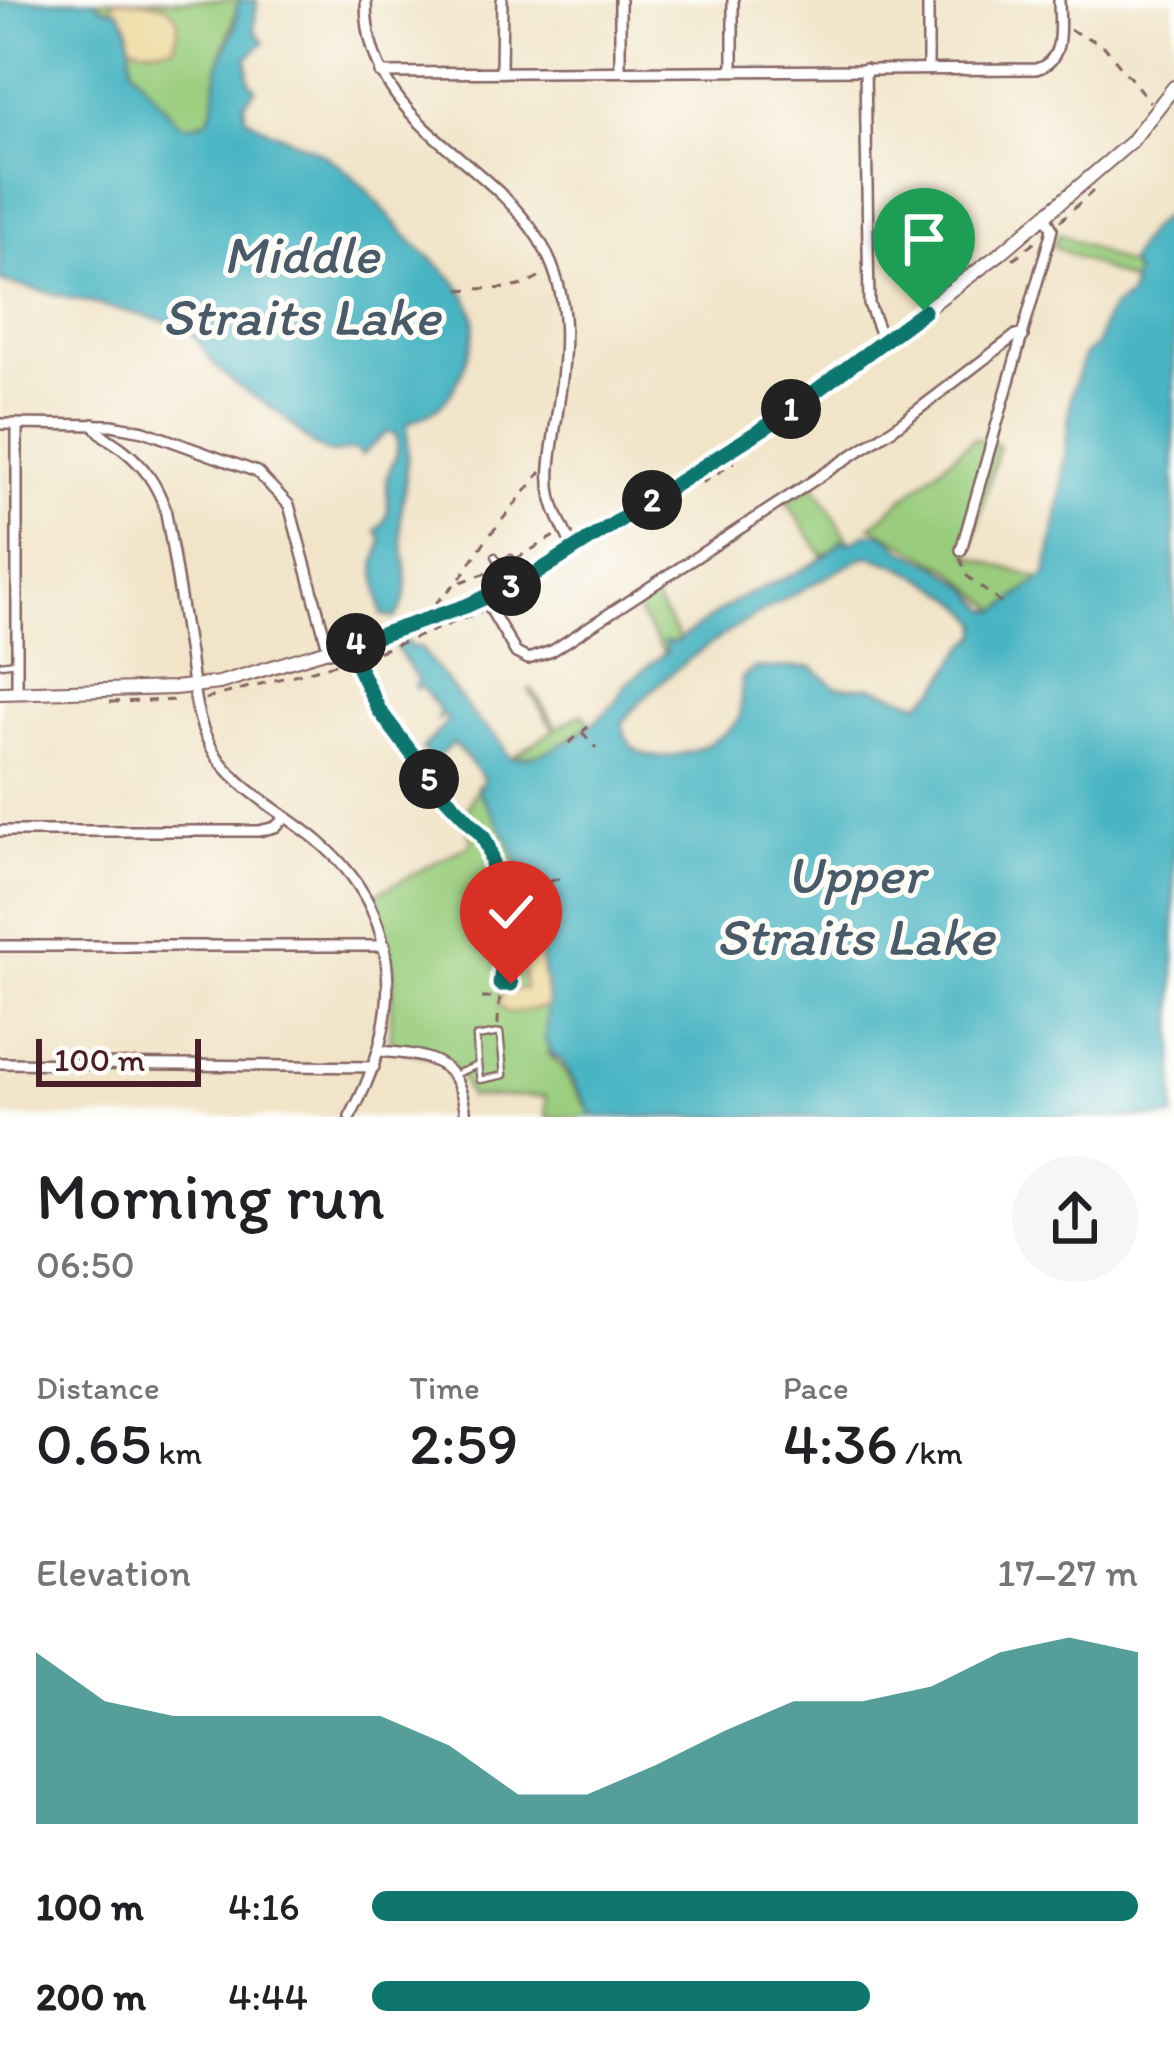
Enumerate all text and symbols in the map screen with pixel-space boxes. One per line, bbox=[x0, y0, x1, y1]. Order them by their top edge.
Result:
pin bbox=[873, 188, 975, 311]
icon: arrive bbox=[891, 206, 957, 272]
water label: Middle Straits Lake bbox=[162, 222, 442, 349]
pin: 1 bbox=[761, 379, 821, 439]
text: 1 bbox=[783, 389, 799, 428]
pin: 2 bbox=[622, 470, 682, 530]
text: 2 bbox=[643, 480, 661, 519]
pin: 3 bbox=[481, 556, 541, 616]
text: 3 bbox=[502, 566, 520, 605]
pin: 4 bbox=[326, 613, 386, 673]
text: 4 bbox=[346, 623, 366, 662]
pin: 5 bbox=[399, 749, 459, 809]
text: 5 bbox=[420, 759, 438, 798]
water label: Upper Straits Lake bbox=[716, 842, 996, 969]
pin bbox=[460, 861, 562, 984]
icon: check bbox=[478, 879, 544, 945]
scale bar bbox=[36, 1033, 201, 1086]
text: 100 m bbox=[54, 1040, 145, 1079]
text: Morning run bbox=[36, 1156, 385, 1236]
button: share bbox=[1012, 1156, 1138, 1282]
text: 06:50 bbox=[36, 1241, 135, 1288]
text: Distance bbox=[36, 1368, 160, 1407]
text: Time bbox=[409, 1368, 480, 1407]
text: Pace bbox=[783, 1368, 849, 1407]
text: 0.65 bbox=[36, 1407, 151, 1479]
text: 2:59 bbox=[409, 1407, 518, 1479]
text: 4:36 bbox=[783, 1407, 898, 1479]
text: km bbox=[151, 1433, 202, 1472]
text: /km bbox=[898, 1433, 963, 1472]
text: Elevation bbox=[36, 1549, 191, 1596]
text: 17–27 m bbox=[997, 1549, 1138, 1596]
text: 100 m bbox=[36, 1883, 144, 1930]
text: 4:16 bbox=[228, 1883, 300, 1930]
text: 200 m bbox=[36, 1973, 146, 2020]
text: 4:44 bbox=[228, 1973, 308, 2020]

